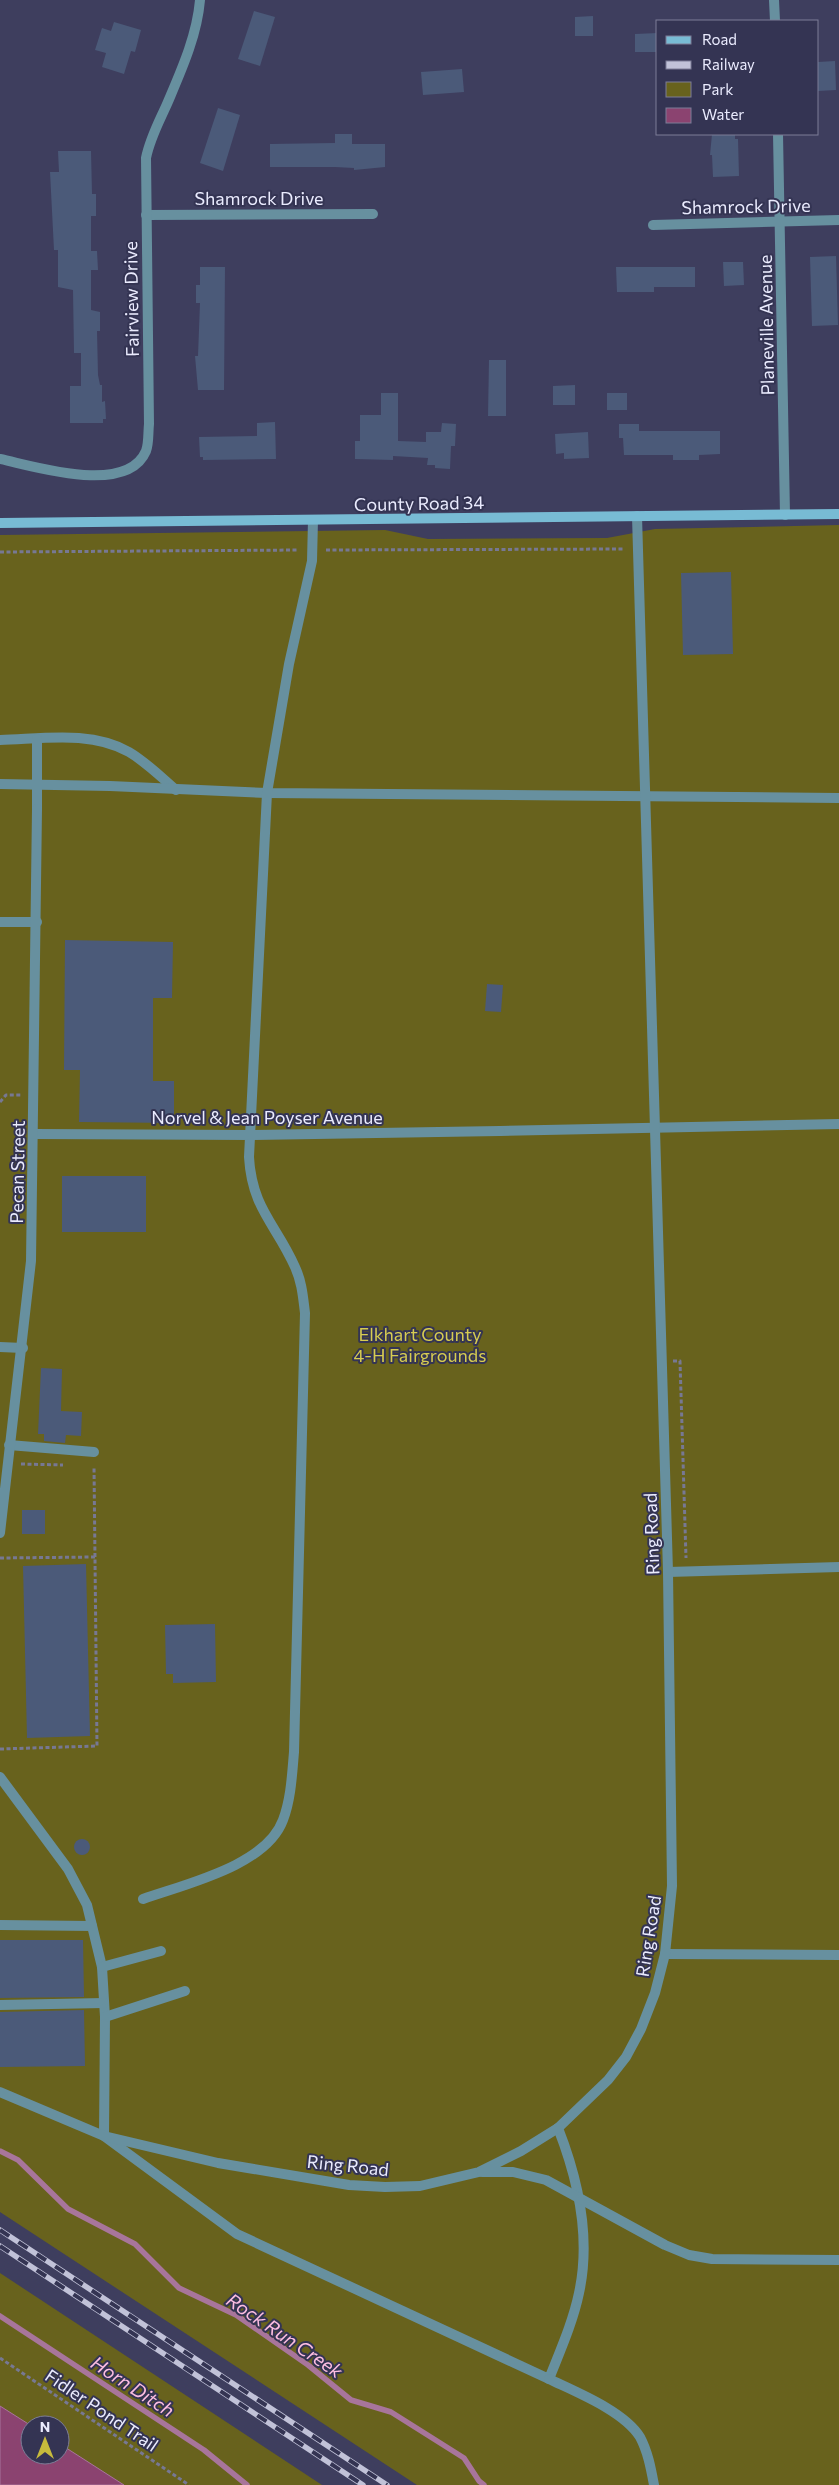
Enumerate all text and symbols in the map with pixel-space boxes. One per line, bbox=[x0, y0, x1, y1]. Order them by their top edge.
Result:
legend bbox=[656, 20, 819, 135]
text: Road bbox=[702, 30, 737, 48]
text: Railway bbox=[702, 55, 755, 73]
text: Park bbox=[702, 80, 733, 98]
text: Water bbox=[702, 105, 744, 123]
street label: Shamrock Drive bbox=[194, 187, 324, 209]
street label: Shamrock Drive bbox=[681, 194, 811, 218]
street label: Fairview Drive bbox=[119, 241, 143, 357]
street label: Planeville Avenue bbox=[754, 254, 778, 396]
street label: County Road 34 bbox=[354, 491, 484, 515]
street label: Norvel & Jean Poyser Avenue bbox=[151, 1106, 383, 1128]
street label: Pecan Street bbox=[5, 1120, 29, 1224]
park label: Elkhart County 4-H Fairgrounds bbox=[354, 1323, 486, 1366]
street label: Ring Road bbox=[639, 1493, 663, 1575]
street label: Ring Road bbox=[631, 1894, 665, 1978]
street label: Ring Road bbox=[306, 2150, 390, 2180]
water label: Rock Run Creek bbox=[223, 2288, 348, 2383]
water label: Horn Ditch bbox=[87, 2351, 179, 2421]
street label: Fidler Pond Trail bbox=[41, 2364, 163, 2456]
north arrow bbox=[20, 2415, 70, 2465]
text: N bbox=[40, 2418, 50, 2435]

